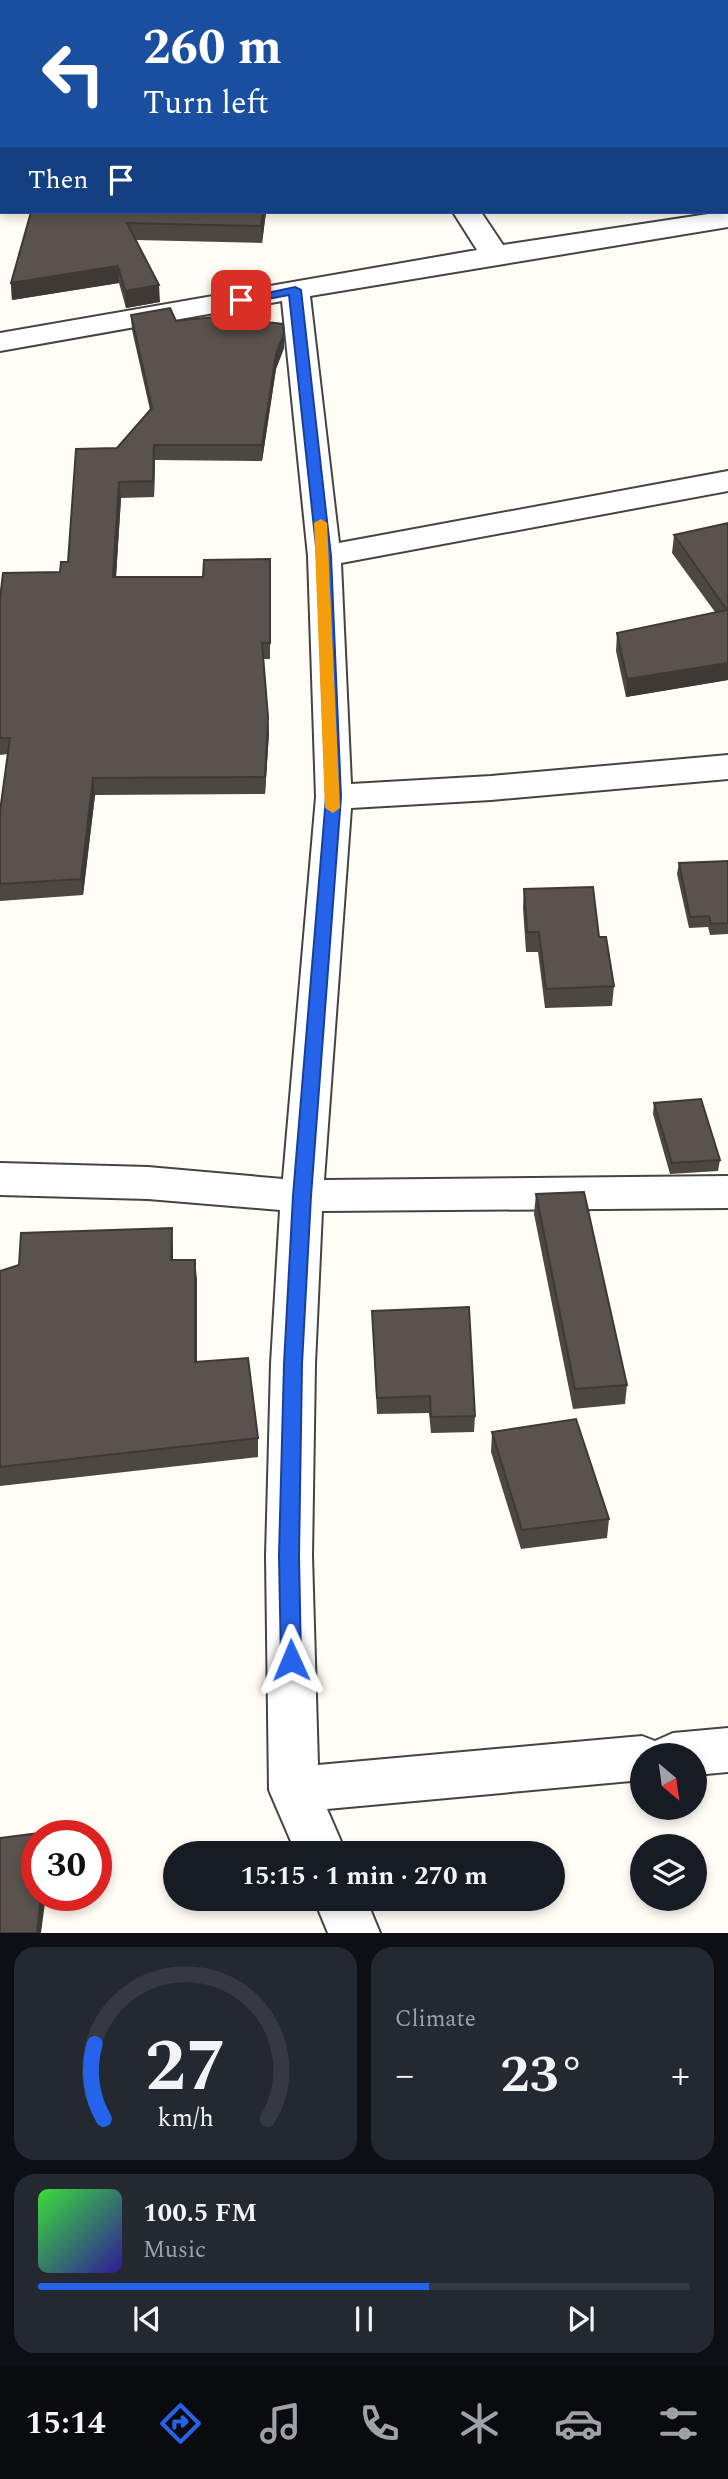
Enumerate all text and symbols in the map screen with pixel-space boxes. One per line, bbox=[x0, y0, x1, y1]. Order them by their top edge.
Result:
text: 260 m bbox=[143, 11, 282, 86]
icon: left bbox=[28, 28, 119, 119]
text: Turn left bbox=[143, 79, 269, 128]
text: Then bbox=[28, 160, 88, 200]
icon: arrive bbox=[102, 161, 140, 199]
pin bbox=[211, 270, 271, 330]
icon: arrive bbox=[222, 281, 260, 319]
position arrow bbox=[254, 1623, 328, 1697]
north arrow bbox=[630, 1743, 707, 1820]
map controls bbox=[630, 1743, 707, 1911]
speed limit sign: 30 bbox=[21, 1820, 112, 1911]
button: layers bbox=[630, 1834, 707, 1911]
text: 15:15 · 1 min · 270 m bbox=[240, 1856, 488, 1896]
text: Climate bbox=[395, 2002, 476, 2037]
text: 27 bbox=[145, 2013, 226, 2124]
text: 23° bbox=[500, 2036, 585, 2115]
text: − bbox=[395, 2047, 414, 2105]
text: + bbox=[671, 2047, 690, 2105]
text: km/h bbox=[157, 2100, 214, 2138]
text: 100.5 FM bbox=[143, 2193, 257, 2233]
text: Music bbox=[143, 2233, 206, 2268]
icon: previous bbox=[128, 2300, 166, 2338]
icon: pause bbox=[345, 2300, 383, 2338]
icon: next bbox=[562, 2300, 600, 2338]
text: 15:14 bbox=[25, 2399, 106, 2448]
icon: directions bbox=[156, 2399, 205, 2448]
icon: music bbox=[256, 2399, 305, 2448]
icon: phone bbox=[355, 2399, 404, 2448]
icon: climate bbox=[455, 2399, 504, 2448]
icon: car bbox=[554, 2399, 603, 2448]
icon: filters bbox=[654, 2399, 703, 2448]

